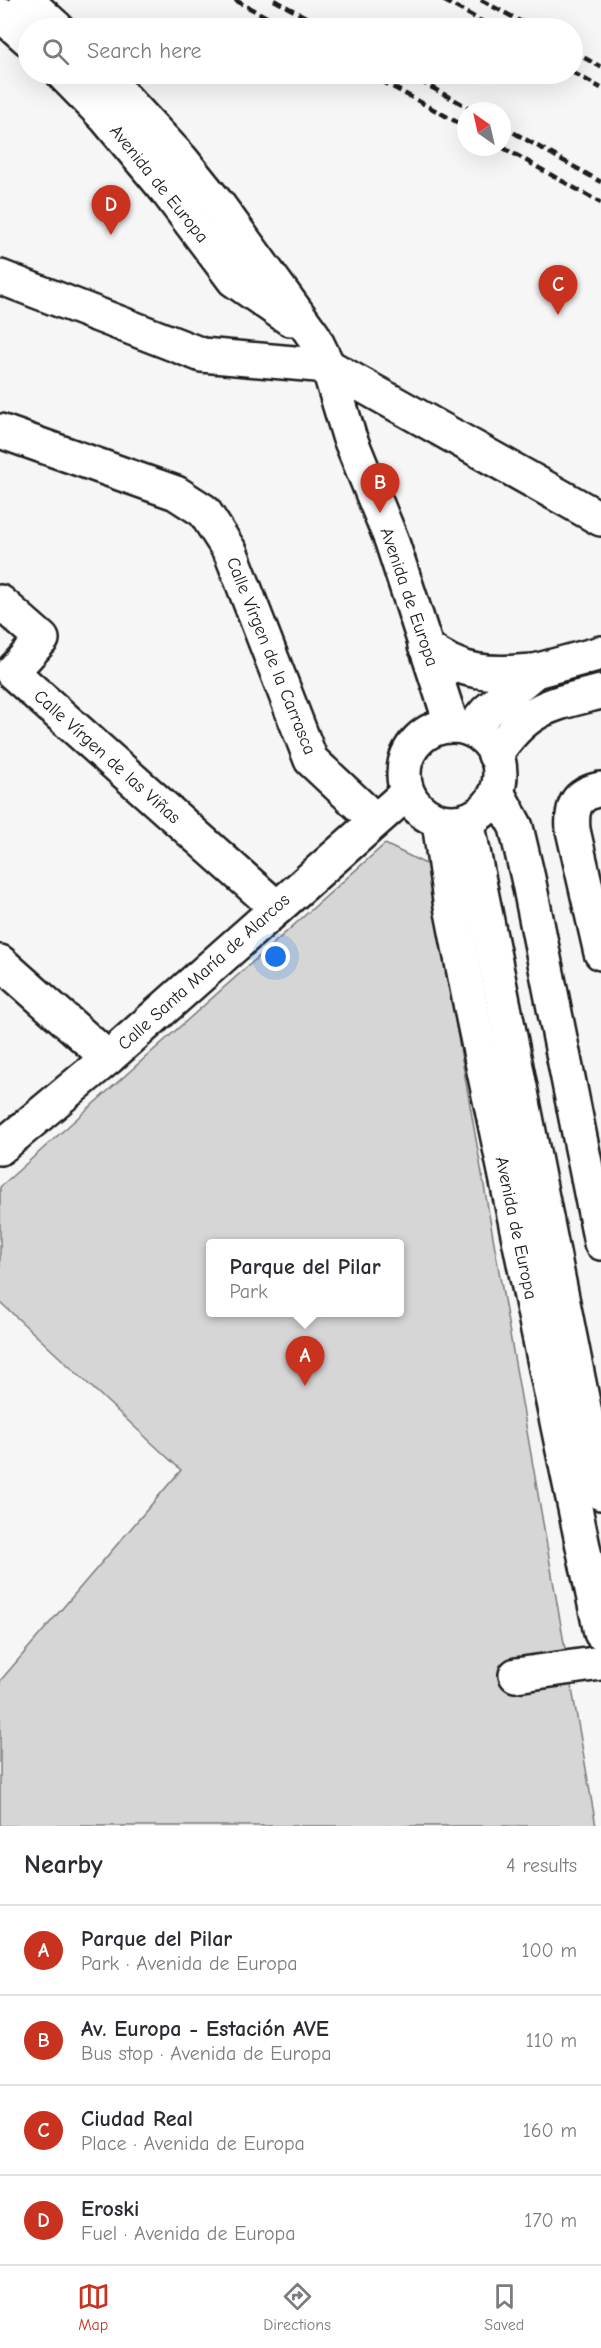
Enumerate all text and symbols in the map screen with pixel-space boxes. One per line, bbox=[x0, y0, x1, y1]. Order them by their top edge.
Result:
search box bbox=[18, 18, 583, 84]
icon: search bbox=[39, 35, 72, 68]
text: Search here bbox=[87, 38, 202, 64]
north arrow bbox=[457, 102, 511, 156]
street label: Avenida de Europa bbox=[105, 121, 213, 247]
pin: D bbox=[92, 186, 130, 235]
pin: C bbox=[538, 266, 578, 315]
pin: B bbox=[360, 464, 400, 513]
street label: Avenida de Europa bbox=[375, 525, 443, 669]
street label: Calle Vírgen de la Carrasca bbox=[222, 554, 320, 758]
street label: Calle Vírgen de las Viñas bbox=[29, 686, 185, 828]
street label: Calle Santa María de Alarcos bbox=[114, 889, 294, 1055]
your location bbox=[261, 942, 290, 971]
street label: Avenida de Europa bbox=[491, 1155, 541, 1301]
popup bbox=[206, 1239, 404, 1317]
text: Parque del Pilar bbox=[229, 1254, 381, 1280]
text: Park bbox=[229, 1280, 268, 1303]
pin: A bbox=[286, 1336, 324, 1386]
text: Nearby bbox=[24, 1850, 103, 1880]
text: 4 results bbox=[506, 1854, 577, 1877]
text: Parque del Pilar bbox=[81, 1926, 232, 1952]
text: A bbox=[38, 1939, 49, 1962]
text: 100 m bbox=[522, 1939, 577, 1962]
text: Park · Avenida de Europa bbox=[81, 1952, 298, 1975]
text: Av. Europa - Estación AVE bbox=[81, 2016, 329, 2042]
text: B bbox=[37, 2029, 50, 2052]
text: 110 m bbox=[526, 2029, 577, 2052]
text: Bus stop · Avenida de Europa bbox=[81, 2042, 332, 2065]
text: Ciudad Real bbox=[81, 2106, 193, 2132]
text: C bbox=[37, 2119, 50, 2142]
text: 160 m bbox=[523, 2119, 577, 2142]
text: Place · Avenida de Europa bbox=[81, 2132, 305, 2155]
text: Eroski bbox=[81, 2196, 139, 2222]
text: D bbox=[37, 2209, 50, 2232]
text: 170 m bbox=[524, 2209, 577, 2232]
text: Fuel · Avenida de Europa bbox=[81, 2222, 296, 2245]
tab: Map bbox=[77, 2280, 110, 2334]
tab: Directions bbox=[263, 2280, 331, 2334]
tab: Saved bbox=[484, 2280, 524, 2334]

